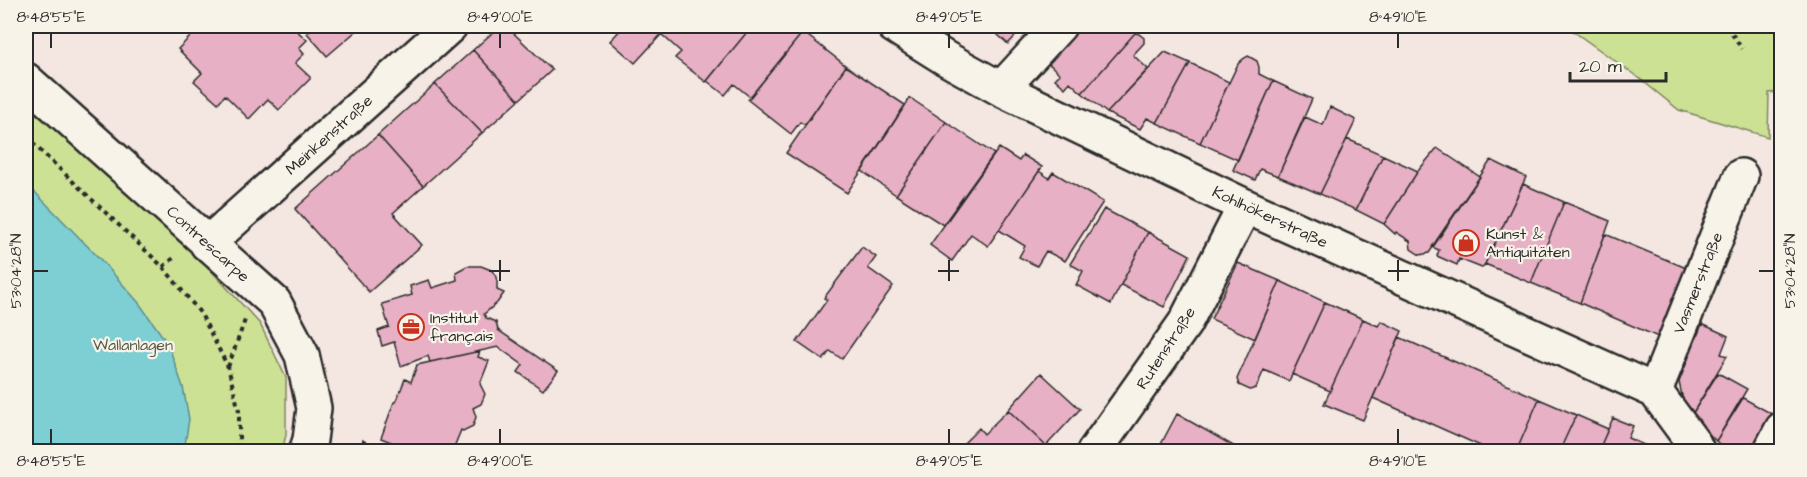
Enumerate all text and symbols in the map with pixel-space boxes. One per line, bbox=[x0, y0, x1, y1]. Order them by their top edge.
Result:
text: 8°48'55"E bbox=[16, 7, 86, 28]
text: 8°49'00"E bbox=[467, 7, 533, 28]
text: 8°49'05"E bbox=[916, 7, 982, 28]
text: 8°49'10"E bbox=[1369, 7, 1427, 28]
scale bar bbox=[1570, 45, 1666, 83]
text: 20 m bbox=[1579, 54, 1622, 79]
street label: Meinkenstraße bbox=[281, 90, 378, 180]
street label: Kohlhökerstraße bbox=[1209, 181, 1332, 253]
street label: Contrescarpe bbox=[162, 201, 255, 288]
place label: Kunst & Antiquitäten bbox=[1486, 223, 1570, 263]
shop icon: Kunst & Antiquitäten bbox=[1451, 228, 1481, 258]
street label: Vasmerstraße bbox=[1668, 229, 1728, 337]
text: 53°04'28"N bbox=[6, 234, 27, 308]
text: 53°04'28"N bbox=[1780, 234, 1801, 308]
street label: Rutenstraße bbox=[1131, 302, 1201, 393]
place label: Institut français bbox=[430, 307, 493, 347]
office icon: Institut français bbox=[396, 312, 426, 342]
park label: Wallanlagen bbox=[93, 334, 173, 357]
text: 8°48'55"E bbox=[16, 451, 86, 472]
text: 8°49'00"E bbox=[467, 451, 533, 472]
text: 8°49'05"E bbox=[916, 451, 982, 472]
text: 8°49'10"E bbox=[1369, 451, 1427, 472]

